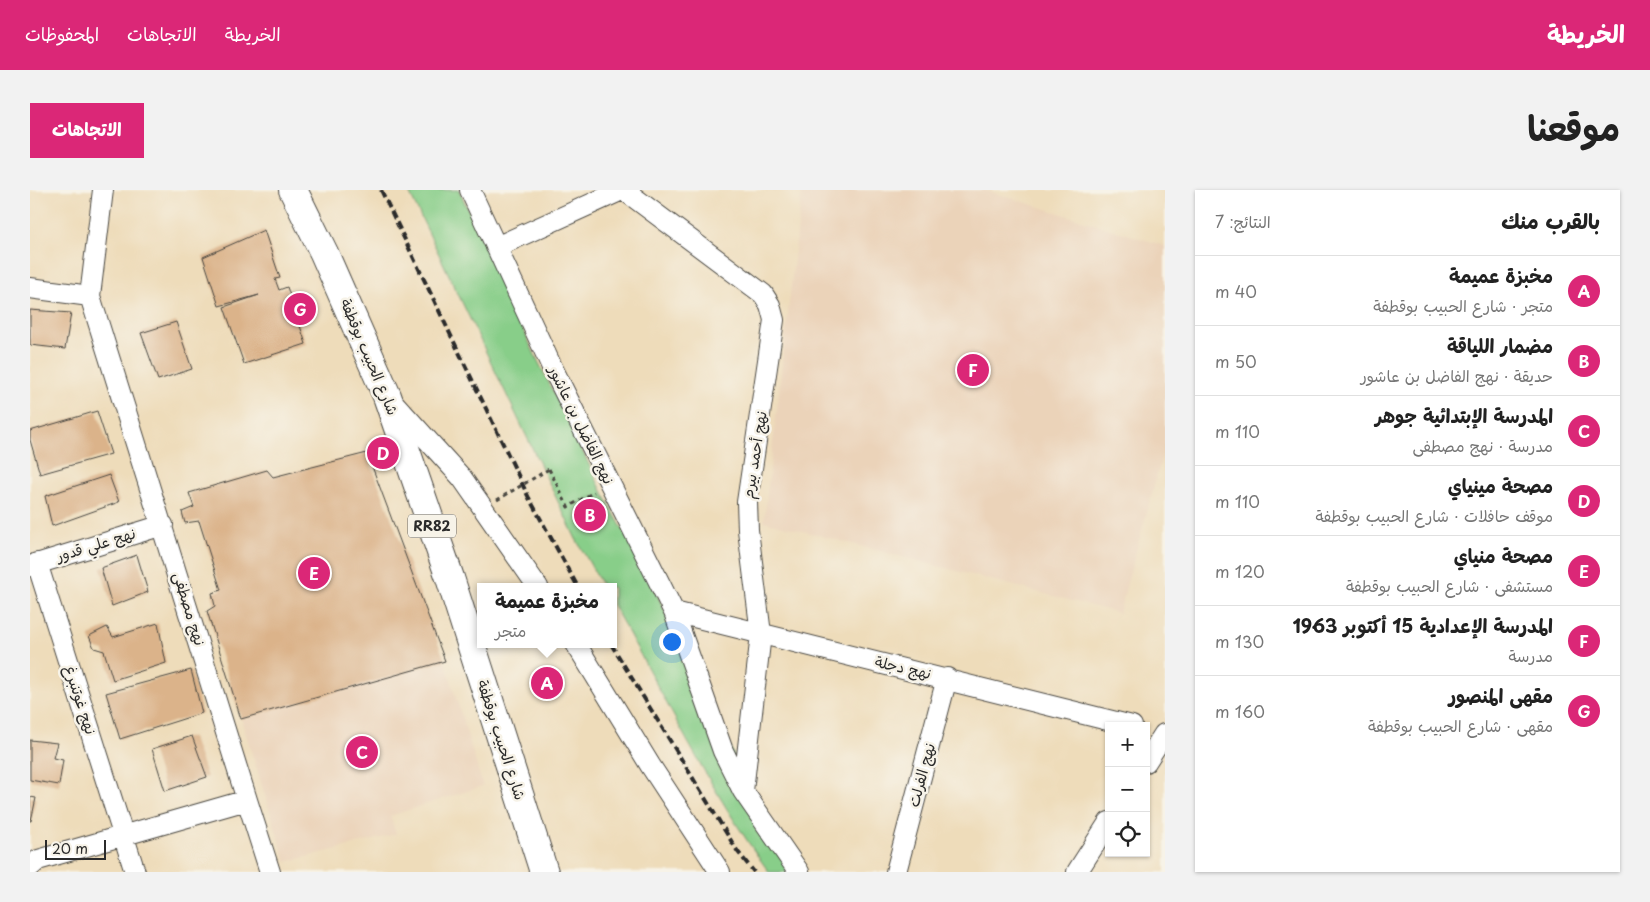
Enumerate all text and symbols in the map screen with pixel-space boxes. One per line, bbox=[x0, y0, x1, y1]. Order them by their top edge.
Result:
text: الخريطة bbox=[1547, 15, 1625, 51]
text: المحفوظات bbox=[25, 20, 99, 47]
text: الاتجاهات bbox=[127, 20, 197, 47]
text: الخريطة bbox=[225, 20, 281, 47]
text: موقعنا bbox=[1527, 100, 1620, 153]
button: الاتجاهات bbox=[30, 103, 144, 158]
text: بالقرب منك bbox=[1501, 204, 1600, 236]
text: النتائج: 7 bbox=[1215, 209, 1271, 233]
text: مخبزة عميمة bbox=[1449, 261, 1553, 289]
text: 40 m bbox=[1215, 279, 1257, 303]
text: A bbox=[1578, 279, 1590, 303]
pin: G bbox=[284, 290, 316, 328]
text: متجر · شارع الحبيب بوقطفة bbox=[1373, 293, 1553, 317]
street label: شارع الحبيب بوقطفة bbox=[335, 294, 405, 418]
text: مضمار اللياقة bbox=[1447, 331, 1553, 359]
text: 50 m bbox=[1215, 349, 1257, 373]
text: B bbox=[1579, 349, 1590, 373]
pin: F bbox=[957, 351, 989, 389]
street label: نهج الفاضل بن عاشور bbox=[543, 360, 621, 488]
text: حديقة · نهج الفاضل بن عاشور bbox=[1361, 363, 1553, 387]
text: المدرسة الإبتدائية جوهر bbox=[1375, 401, 1553, 429]
street label: نهج أحمد بيرم bbox=[735, 409, 774, 501]
text: 110 m bbox=[1215, 419, 1260, 443]
text: C bbox=[1578, 419, 1590, 443]
text: مدرسة · نهج مصطفى bbox=[1413, 433, 1553, 457]
pin: D bbox=[367, 434, 399, 472]
text: مصحة مينياي bbox=[1448, 471, 1553, 499]
text: 110 m bbox=[1215, 489, 1260, 513]
text: D bbox=[1578, 489, 1590, 513]
pin: B bbox=[574, 496, 606, 534]
text: موقف حافلات · شارع الحبيب بوقطفة bbox=[1316, 503, 1553, 527]
road number: RR82 bbox=[408, 514, 456, 538]
street label: نهج علي قدور bbox=[52, 521, 139, 570]
text: مصحة منياي bbox=[1454, 541, 1553, 569]
pin: E bbox=[298, 554, 330, 592]
text: 120 m bbox=[1215, 559, 1265, 583]
text: E bbox=[1579, 559, 1589, 583]
street label: نهج مصطفى bbox=[168, 569, 213, 648]
text: مستشفى · شارع الحبيب بوقطفة bbox=[1346, 573, 1553, 597]
popup bbox=[477, 583, 617, 648]
text: مخبزة عميمة bbox=[495, 586, 599, 614]
text: المدرسة الإعدادية 15 أكتوبر 1963 bbox=[1292, 611, 1553, 639]
text: متجر bbox=[495, 618, 526, 642]
your location bbox=[659, 629, 685, 655]
text: 130 m bbox=[1215, 629, 1264, 653]
text: F bbox=[1579, 629, 1589, 653]
text: مدرسة bbox=[1508, 643, 1553, 667]
street label: نهج دجلة bbox=[873, 649, 934, 684]
street label: نهج غوتنبرغ bbox=[59, 662, 103, 737]
pin: A bbox=[531, 664, 563, 702]
street label: شارع الحبيب بوقطفة bbox=[472, 676, 533, 803]
text: مقهى المنصور bbox=[1449, 681, 1553, 709]
text: 160 m bbox=[1215, 699, 1265, 723]
text: G bbox=[1577, 699, 1591, 723]
text: مقهى · شارع الحبيب بوقطفة bbox=[1368, 713, 1553, 737]
map controls bbox=[1105, 722, 1150, 857]
button: + bbox=[1105, 722, 1150, 767]
pin: C bbox=[346, 733, 378, 771]
street label: نهج الفرلت bbox=[901, 740, 940, 809]
button: − bbox=[1105, 767, 1150, 812]
button: locate bbox=[1105, 812, 1150, 857]
scale bar bbox=[45, 837, 106, 860]
text: 20 m bbox=[52, 838, 88, 859]

